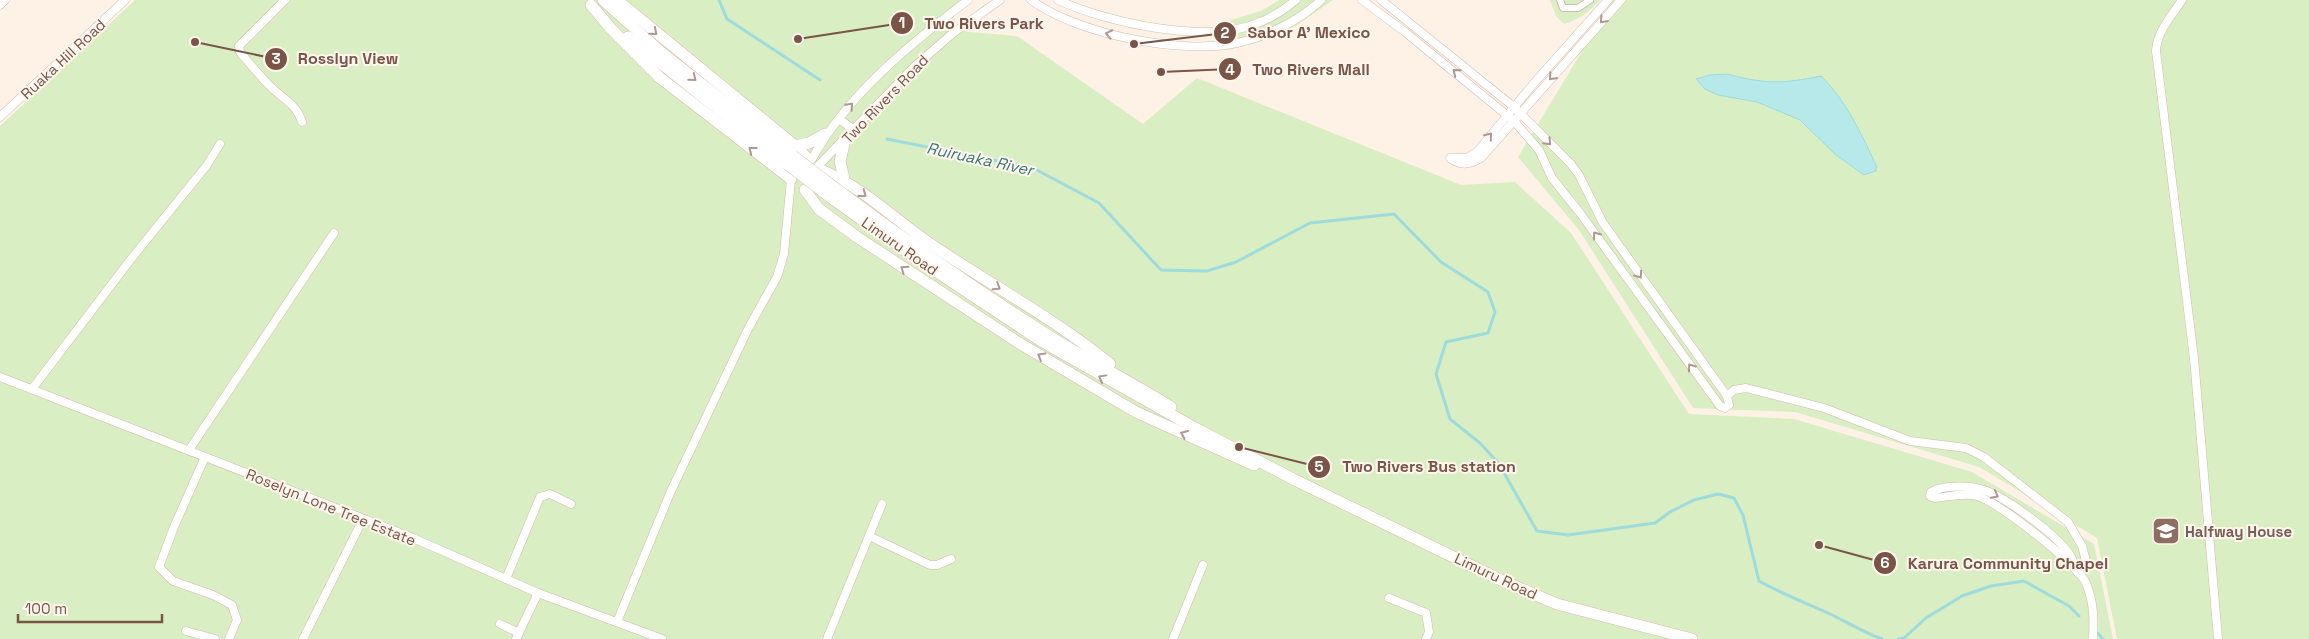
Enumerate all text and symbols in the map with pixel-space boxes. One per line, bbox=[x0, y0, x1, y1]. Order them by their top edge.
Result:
callout: Two Rivers Park bbox=[889, 7, 1054, 38]
text: 1 bbox=[899, 13, 905, 32]
text: Two Rivers Park bbox=[924, 13, 1044, 34]
street label: Ruaka Hill Road bbox=[17, 15, 109, 103]
one-way arrow bbox=[1600, 15, 1609, 24]
callout: Sabor A' Mexico bbox=[1213, 17, 1381, 48]
text: Sabor A' Mexico bbox=[1248, 22, 1371, 43]
text: 2 bbox=[1221, 23, 1230, 42]
one-way arrow bbox=[649, 26, 658, 35]
one-way arrow bbox=[1105, 29, 1114, 40]
callout: Rosslyn View bbox=[263, 43, 409, 74]
text: Rosslyn View bbox=[298, 48, 398, 69]
text: 3 bbox=[271, 49, 281, 68]
street label: Two Rivers Road bbox=[838, 50, 932, 148]
callout: Two Rivers Mall bbox=[1217, 54, 1380, 85]
text: Two Rivers Mall bbox=[1252, 59, 1370, 80]
text: 4 bbox=[1225, 60, 1235, 79]
one-way arrow bbox=[1453, 70, 1462, 78]
one-way arrow bbox=[1549, 71, 1558, 80]
one-way arrow bbox=[687, 72, 696, 81]
one-way arrow bbox=[844, 102, 853, 111]
one-way arrow bbox=[1483, 133, 1492, 142]
one-way arrow bbox=[1542, 136, 1551, 145]
water label: Ruiruaka River bbox=[925, 137, 1037, 181]
one-way arrow bbox=[748, 147, 758, 156]
one-way arrow bbox=[858, 188, 867, 197]
street label: Limuru Road bbox=[858, 213, 942, 279]
one-way arrow bbox=[1593, 231, 1602, 241]
one-way arrow bbox=[901, 266, 910, 275]
one-way arrow bbox=[1633, 269, 1642, 279]
one-way arrow bbox=[991, 281, 1000, 290]
one-way arrow bbox=[1038, 352, 1047, 362]
one-way arrow bbox=[1688, 363, 1697, 373]
one-way arrow bbox=[1099, 374, 1108, 384]
one-way arrow bbox=[1180, 430, 1189, 440]
callout: Two Rivers Bus station bbox=[1307, 451, 1526, 482]
text: Two Rivers Bus station bbox=[1342, 456, 1516, 477]
text: 5 bbox=[1314, 457, 1324, 476]
street label: Roselyn Lone Tree Estate bbox=[243, 464, 419, 550]
one-way arrow bbox=[1989, 489, 1998, 499]
school or university icon: Halfway House bbox=[2151, 516, 2181, 546]
place label: Halfway House bbox=[2185, 522, 2292, 541]
callout: Karura Community Chapel bbox=[1872, 548, 2118, 579]
street label: Limuru Road bbox=[1451, 549, 1541, 603]
text: 6 bbox=[1880, 553, 1890, 572]
text: Karura Community Chapel bbox=[1908, 553, 2108, 574]
scale bar bbox=[18, 592, 161, 624]
text: 100 m bbox=[25, 599, 67, 618]

